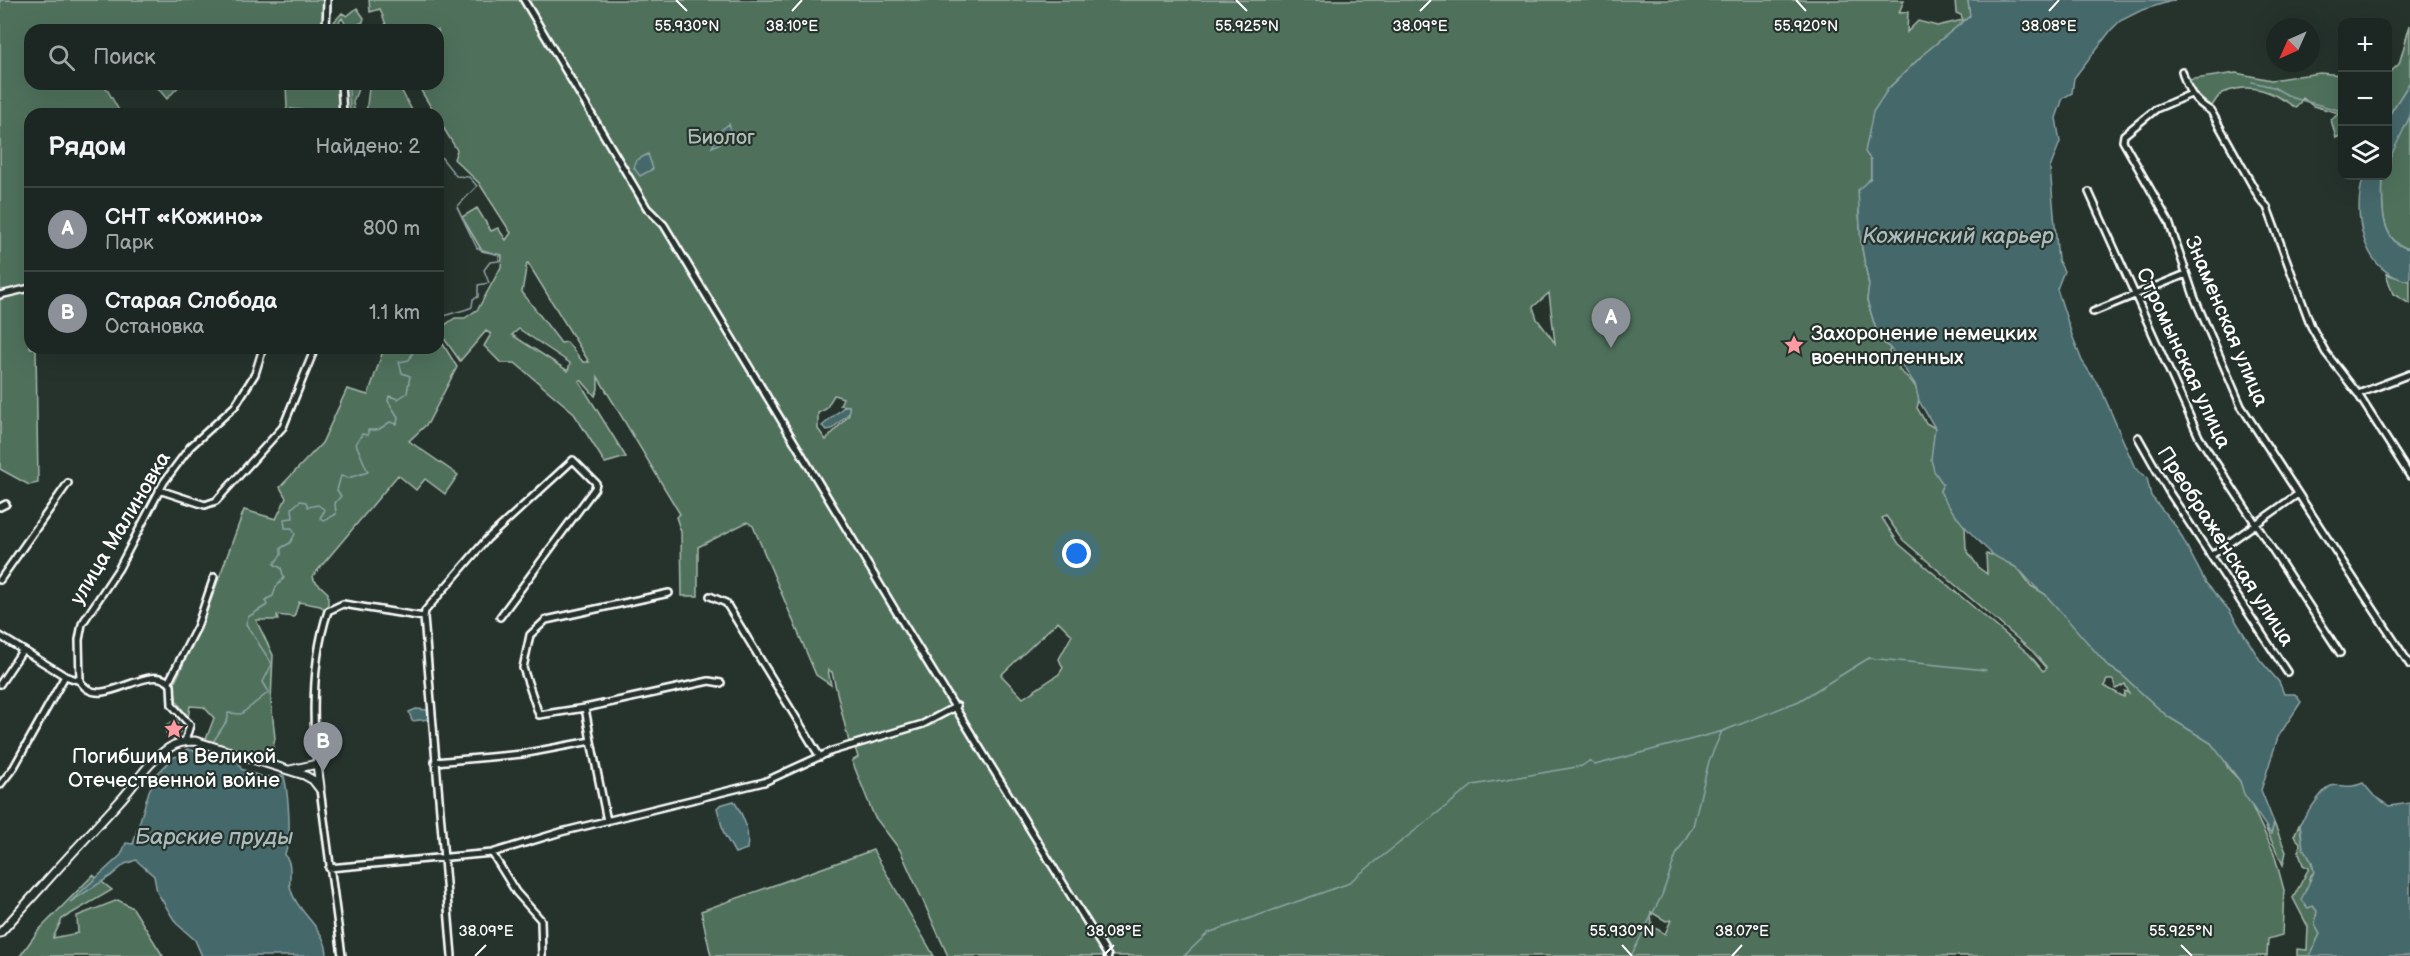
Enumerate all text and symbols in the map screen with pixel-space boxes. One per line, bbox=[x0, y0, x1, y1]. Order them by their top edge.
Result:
text: 55.930°N bbox=[654, 17, 720, 36]
text: 38.10°E bbox=[766, 17, 818, 36]
text: 55.925°N bbox=[1215, 17, 1279, 36]
text: 38.09°E bbox=[1392, 17, 1448, 36]
text: 55.920°N bbox=[1774, 17, 1838, 36]
text: 38.08°E bbox=[2021, 17, 2077, 36]
north arrow bbox=[2266, 18, 2320, 72]
map controls bbox=[2338, 18, 2392, 180]
button: + bbox=[2338, 18, 2392, 72]
search box bbox=[24, 24, 444, 90]
icon: search bbox=[45, 41, 78, 74]
text: Поиск bbox=[93, 44, 156, 71]
button: − bbox=[2338, 72, 2392, 126]
park label: Биолог bbox=[687, 125, 755, 150]
button: layers bbox=[2338, 126, 2392, 180]
text: Рядом bbox=[48, 132, 126, 163]
text: Найдено: 2 bbox=[316, 135, 420, 159]
text: СНТ «Кожино» bbox=[105, 204, 264, 231]
text: A bbox=[61, 217, 74, 241]
text: 800 m bbox=[363, 217, 420, 241]
water label: Кожинский карьер bbox=[1862, 223, 2054, 250]
text: Парк bbox=[105, 231, 154, 255]
street label: Знаменская улица bbox=[2179, 232, 2274, 411]
street label: Стромынская улица bbox=[2131, 264, 2237, 453]
text: Старая Слобода bbox=[105, 288, 277, 315]
pin: A bbox=[1592, 298, 1630, 348]
text: B bbox=[60, 301, 75, 325]
text: 1.1 km bbox=[369, 301, 420, 325]
text: Остановка bbox=[105, 315, 204, 339]
place label: Захоронение немецких военнопленных bbox=[1811, 321, 2038, 370]
place icon: Захоронение немецких военнопленных bbox=[1782, 333, 1806, 357]
street label: Преображенская улица bbox=[2152, 442, 2300, 651]
street label: улица Малиновка bbox=[65, 447, 176, 609]
your location bbox=[1062, 539, 1091, 568]
place icon: Погибшим в Великой Отечественной войне bbox=[162, 717, 186, 741]
pin: B bbox=[304, 722, 342, 772]
place label: Погибшим в Великой Отечественной войне bbox=[68, 744, 280, 793]
water label: Барские пруды bbox=[135, 824, 293, 851]
text: 38.09°E bbox=[458, 922, 514, 941]
text: 38.08°E bbox=[1086, 922, 1142, 941]
text: 55.930°N bbox=[1589, 922, 1655, 941]
text: 38.07°E bbox=[1715, 922, 1769, 941]
text: 55.925°N bbox=[2149, 922, 2213, 941]

